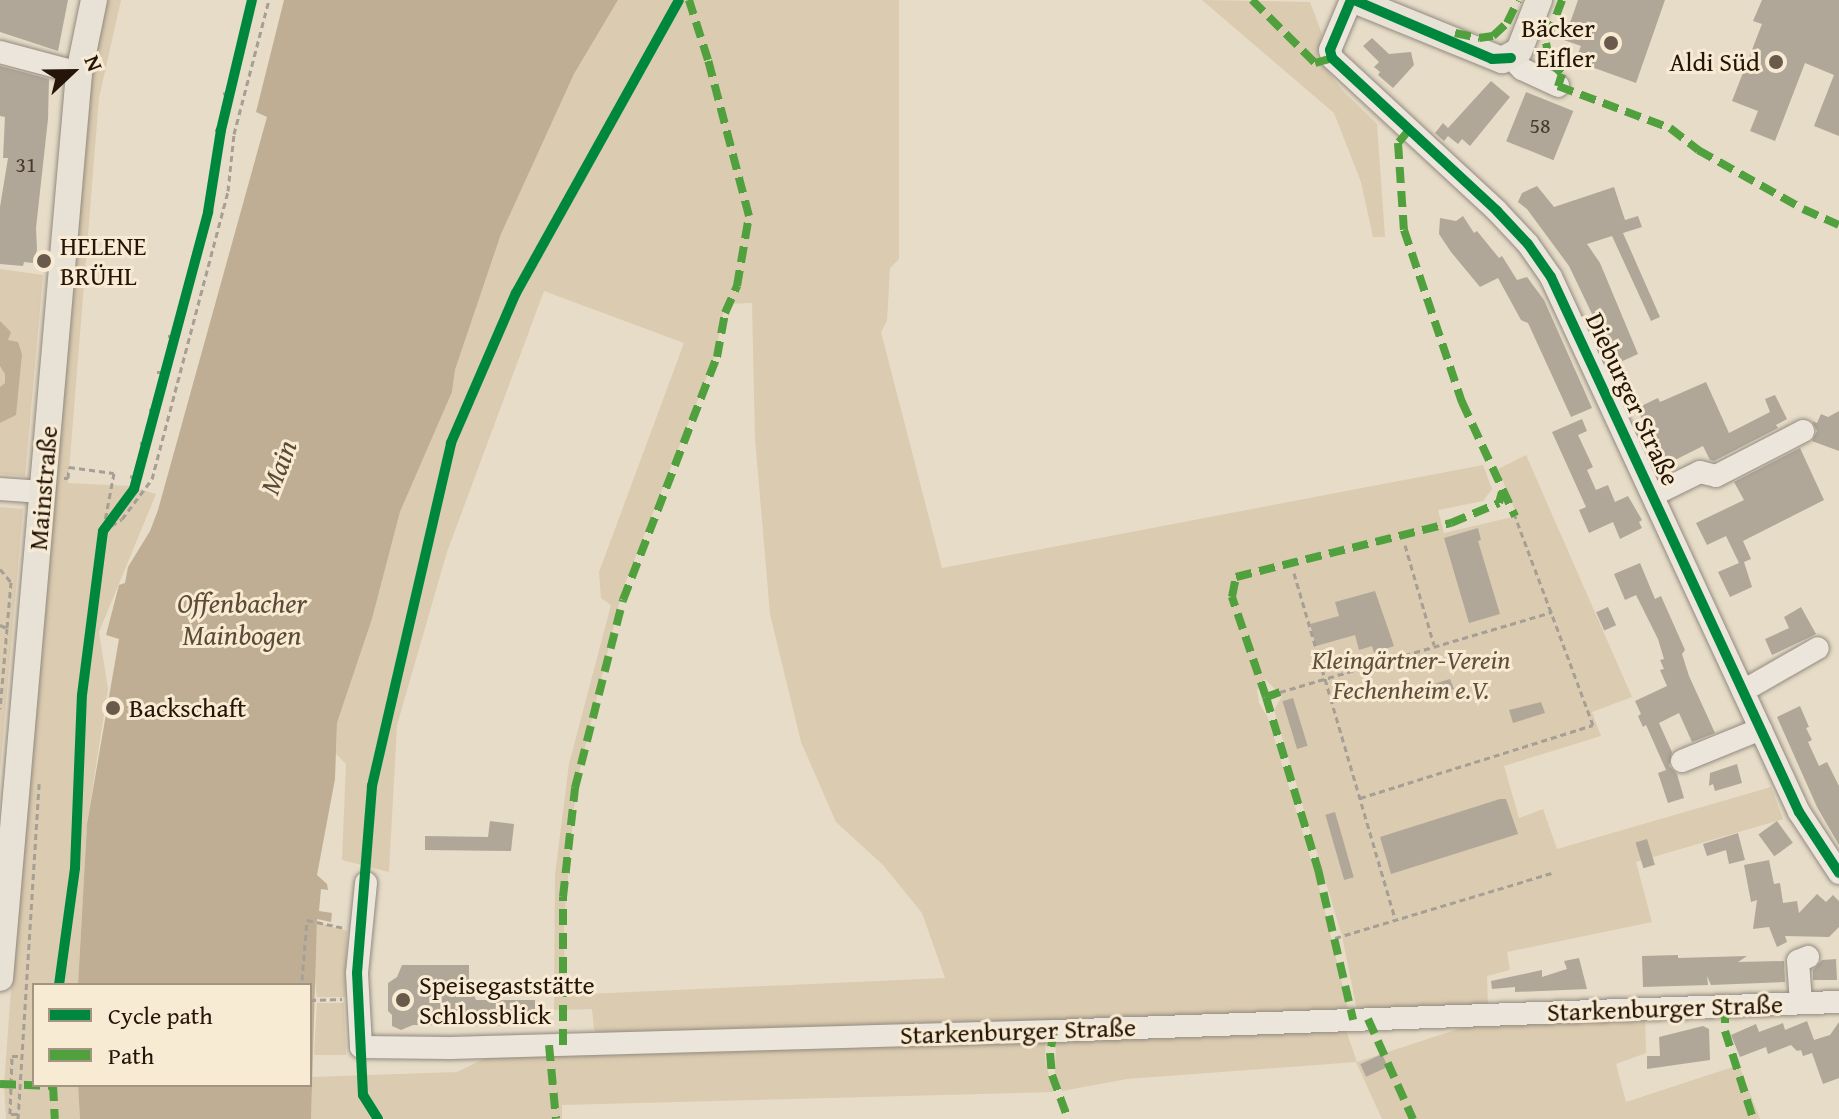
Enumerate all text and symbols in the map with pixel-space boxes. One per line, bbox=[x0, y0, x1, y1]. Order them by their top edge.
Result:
place label: Bäcker Eifler bbox=[1521, 12, 1595, 74]
north arrow bbox=[32, 32, 112, 112]
marker: Bäcker Eifler bbox=[1602, 34, 1620, 52]
place label: Aldi Süd bbox=[1669, 46, 1760, 78]
text: N bbox=[77, 50, 112, 76]
marker: Aldi Süd bbox=[1767, 53, 1785, 71]
house number: 58 bbox=[1529, 113, 1551, 139]
house number: 31 bbox=[15, 152, 37, 178]
place label: HELENE BRÜHL bbox=[60, 230, 146, 292]
marker: HELENE BRÜHL bbox=[35, 252, 53, 270]
street label: Dieburger Straße bbox=[1579, 308, 1687, 490]
street label: Mainstraße bbox=[22, 424, 64, 552]
water label: Main bbox=[252, 435, 304, 499]
water label: Offenbacher Mainbogen bbox=[177, 586, 307, 652]
park label: Kleingärtner-Verein Fechenheim e.V. bbox=[1312, 644, 1510, 706]
place label: Backschaft bbox=[129, 692, 246, 724]
marker: Backschaft bbox=[104, 699, 122, 717]
place label: Speisegaststätte Schlossblick bbox=[419, 969, 595, 1030]
legend bbox=[32, 983, 312, 1087]
street label: Starkenburger Straße bbox=[1546, 988, 1784, 1028]
marker: Speisegaststätte Schlossblick bbox=[394, 991, 412, 1009]
text: Cycle path bbox=[108, 998, 213, 1033]
street label: Starkenburger Straße bbox=[899, 1011, 1137, 1051]
text: Path bbox=[108, 1038, 154, 1073]

